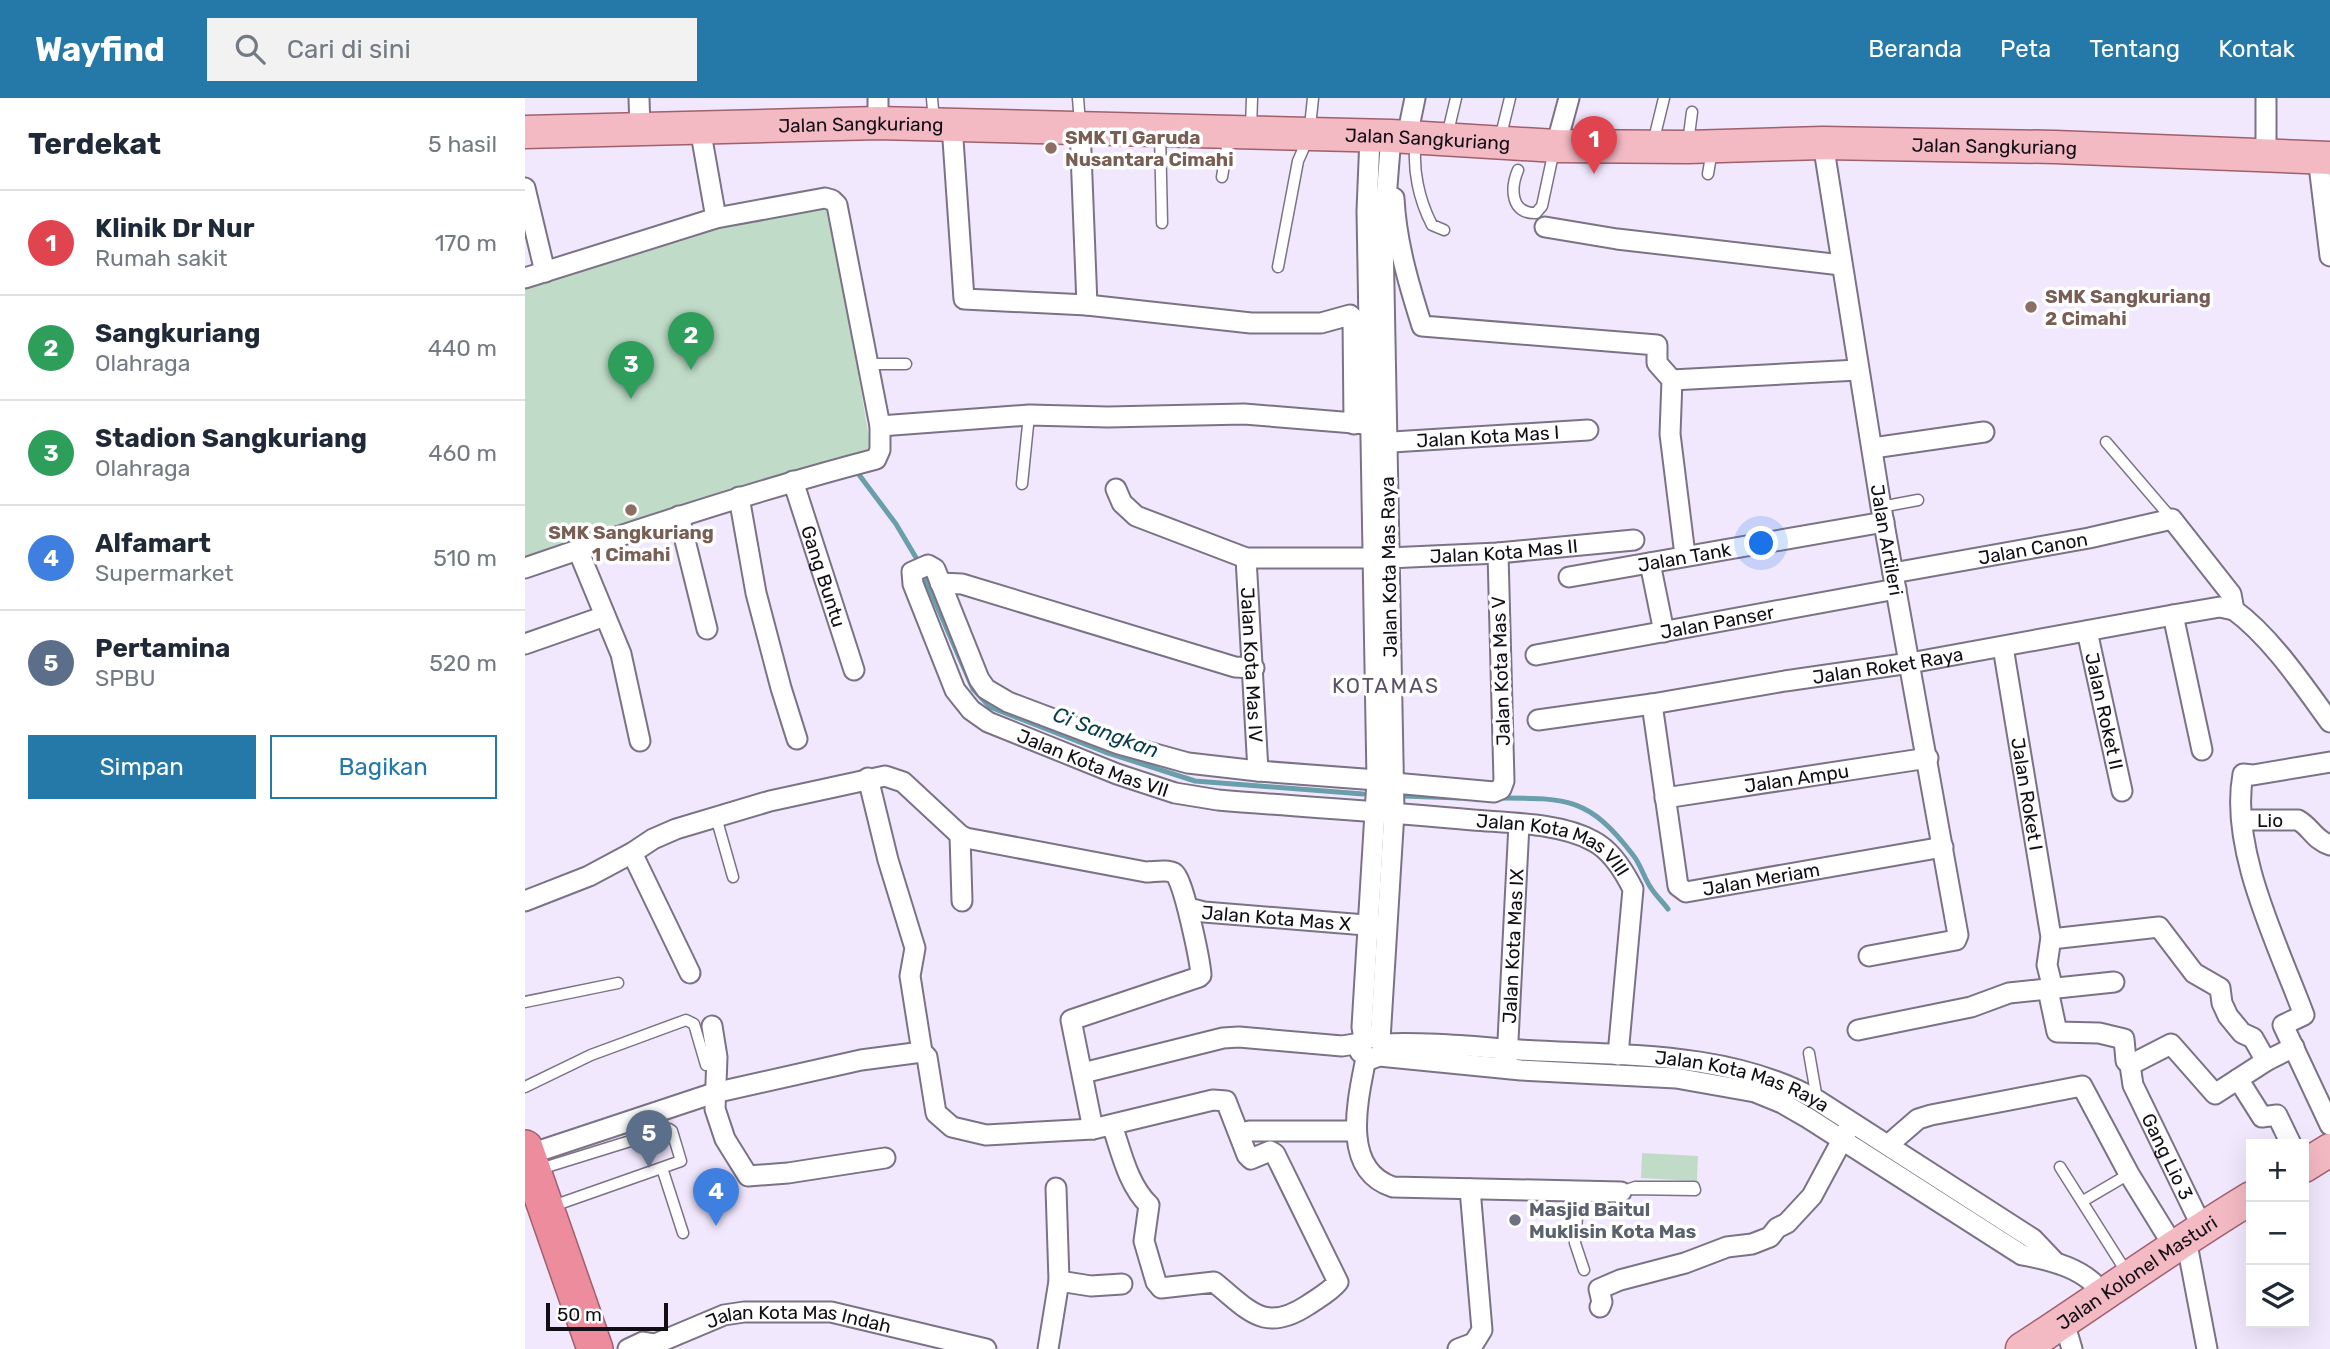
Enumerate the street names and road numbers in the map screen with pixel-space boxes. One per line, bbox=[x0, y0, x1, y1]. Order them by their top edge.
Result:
street label: Jalan Sangkuriang bbox=[778, 111, 944, 137]
street label: Jalan Sangkuriang bbox=[1345, 123, 1511, 155]
street label: Jalan Sangkuriang bbox=[1911, 133, 2077, 159]
street label: Jalan Kota Mas I bbox=[1416, 420, 1560, 452]
street label: Jalan Kota Mas Raya bbox=[1376, 476, 1402, 658]
street label: Jalan Artileri bbox=[1866, 483, 1908, 597]
street label: Gang Buntu bbox=[797, 522, 851, 630]
street label: Jalan Canon bbox=[1976, 527, 2089, 569]
street label: Jalan Kota Mas II bbox=[1429, 534, 1579, 568]
street label: Jalan Tank bbox=[1636, 537, 1733, 576]
street label: Jalan Kota Mas IV bbox=[1236, 586, 1268, 743]
street label: Jalan Kota Mas V bbox=[1487, 596, 1515, 746]
street label: Jalan Panser bbox=[1658, 600, 1777, 644]
street label: Jalan Roket Raya bbox=[1811, 642, 1965, 688]
street label: Jalan Roket II bbox=[2081, 650, 2129, 772]
street label: Jalan Kota Mas VII bbox=[1014, 724, 1172, 802]
street label: Jalan Roket I bbox=[2007, 736, 2048, 852]
street label: Jalan Ampu bbox=[1743, 759, 1850, 797]
street label: Jalan Kota Mas VIII bbox=[1476, 809, 1634, 880]
street label: Lio bbox=[2257, 809, 2283, 832]
street label: Jalan Meriam bbox=[1701, 857, 1821, 900]
street label: Jalan Kota Mas IX bbox=[1497, 868, 1528, 1024]
street label: Jalan Kota Mas X bbox=[1201, 900, 1352, 935]
street label: Jalan Kota Mas Raya bbox=[1654, 1045, 1834, 1116]
street label: Gang Lio 3 bbox=[2137, 1109, 2198, 1203]
street label: Jalan Kolonel Masturi bbox=[2052, 1210, 2221, 1334]
street label: Jalan Kota Mas Indah bbox=[702, 1300, 894, 1337]

